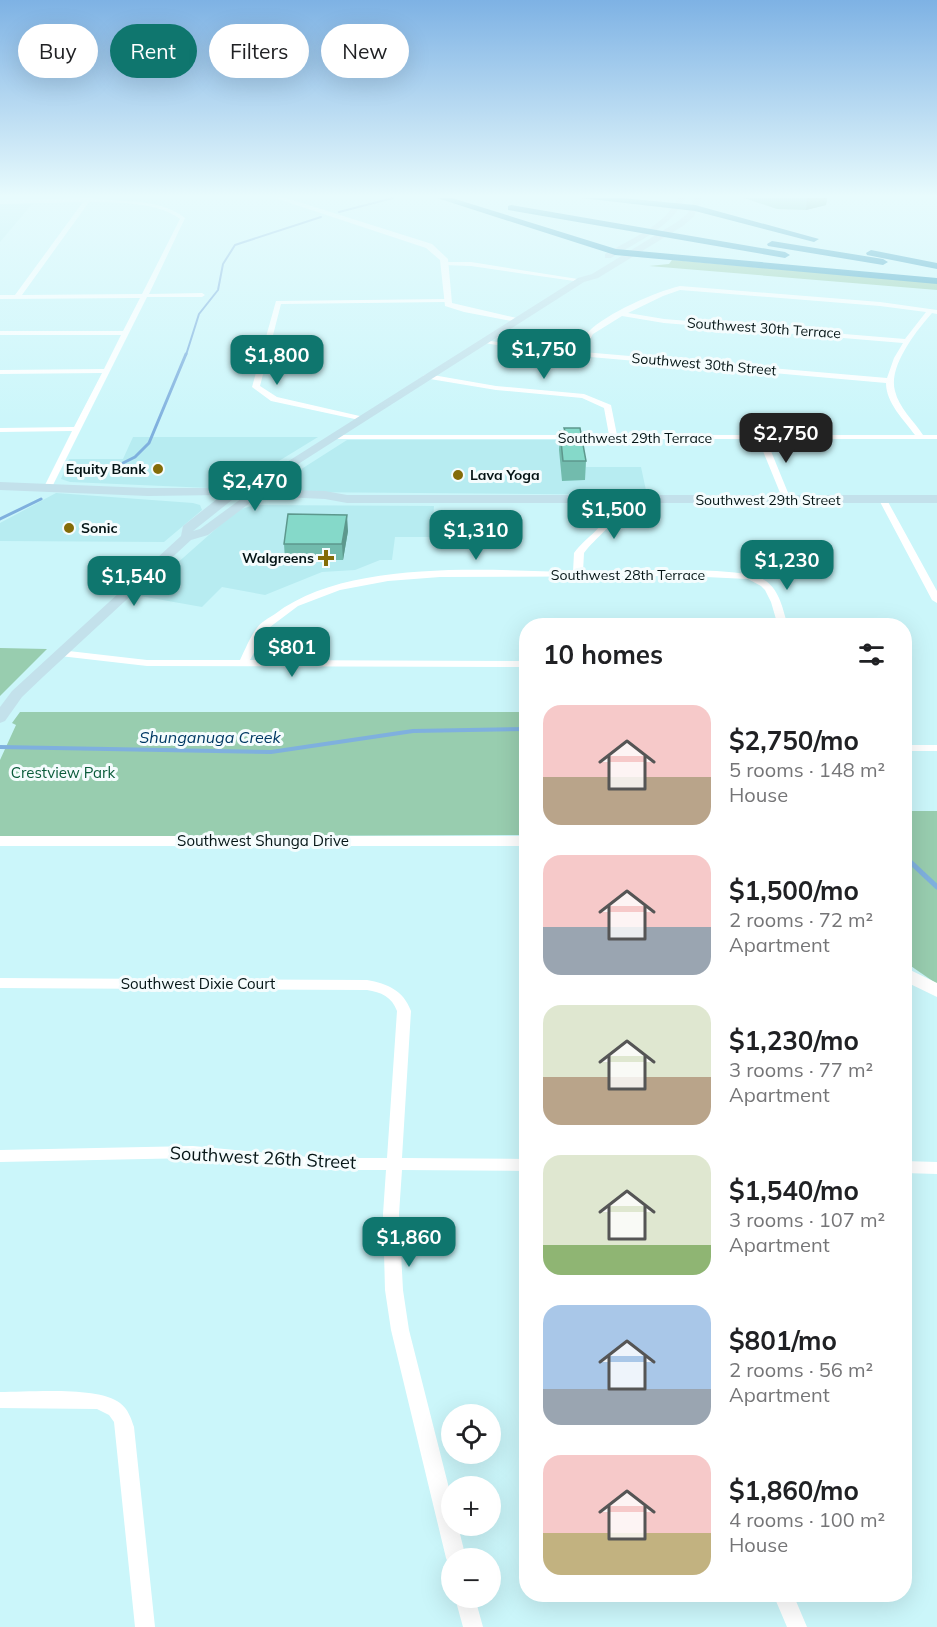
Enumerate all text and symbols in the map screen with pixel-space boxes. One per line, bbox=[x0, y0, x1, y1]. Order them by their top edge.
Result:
chip: Buy bbox=[18, 24, 98, 78]
chip: Rent bbox=[110, 24, 197, 78]
chip: Filters bbox=[209, 24, 309, 78]
chip: New bbox=[321, 24, 409, 78]
street label: Southwest 30th Terrace bbox=[686, 314, 842, 342]
pin: $1,750 bbox=[495, 329, 593, 380]
pin: $1,800 bbox=[228, 335, 326, 386]
text: $1,750 bbox=[512, 336, 576, 361]
text: $1,800 bbox=[245, 342, 309, 367]
street label: Southwest 30th Street bbox=[631, 349, 777, 379]
pin: $2,750 bbox=[737, 413, 835, 464]
text: $2,750 bbox=[754, 420, 818, 445]
street label: Southwest 29th Terrace bbox=[558, 429, 712, 447]
place label: Equity Bank bbox=[66, 460, 146, 478]
pin: $2,470 bbox=[206, 461, 304, 512]
marker: Equity Bank bbox=[151, 462, 165, 476]
place label: Lava Yoga bbox=[470, 466, 540, 484]
text: $2,470 bbox=[223, 468, 287, 493]
marker: Lava Yoga bbox=[451, 468, 465, 482]
pin: $1,500 bbox=[565, 489, 663, 540]
street label: Southwest 29th Street bbox=[695, 491, 841, 509]
text: $1,500 bbox=[582, 496, 646, 521]
pin: $1,310 bbox=[427, 510, 525, 561]
text: $1,310 bbox=[444, 517, 508, 542]
place label: Sonic bbox=[81, 519, 117, 537]
marker: Sonic bbox=[62, 521, 76, 535]
pin: $1,230 bbox=[738, 540, 836, 591]
text: $1,230 bbox=[755, 547, 819, 572]
place label: Walgreens bbox=[242, 549, 314, 567]
marker: Walgreens bbox=[319, 551, 333, 565]
pin: $1,540 bbox=[85, 556, 183, 607]
text: $1,540 bbox=[102, 563, 166, 588]
street label: Southwest 28th Terrace bbox=[551, 566, 705, 584]
pin: $801 bbox=[256, 627, 328, 678]
text: $801 bbox=[268, 634, 316, 659]
text: 10 homes bbox=[543, 638, 663, 671]
icon: filters bbox=[855, 638, 888, 671]
text: $2,750/mo bbox=[729, 724, 859, 757]
water label: Shunganuga Creek bbox=[139, 727, 282, 747]
icon: home bbox=[591, 729, 663, 801]
text: 5 rooms · 148 m² bbox=[729, 757, 885, 782]
park label: Crestview Park bbox=[11, 763, 116, 782]
text: House bbox=[729, 782, 788, 807]
street label: Southwest Shunga Drive bbox=[177, 831, 349, 850]
text: $1,500/mo bbox=[729, 874, 859, 907]
icon: home bbox=[591, 879, 663, 951]
text: 2 rooms · 72 m² bbox=[729, 907, 873, 932]
text: Apartment bbox=[729, 932, 830, 957]
street label: Southwest Dixie Court bbox=[121, 974, 275, 993]
text: $1,230/mo bbox=[729, 1024, 859, 1057]
icon: home bbox=[591, 1029, 663, 1101]
text: 3 rooms · 77 m² bbox=[729, 1057, 873, 1082]
text: Apartment bbox=[729, 1082, 830, 1107]
street label: Southwest 26th Street bbox=[169, 1141, 357, 1174]
text: $1,540/mo bbox=[729, 1174, 859, 1207]
icon: home bbox=[591, 1179, 663, 1251]
text: 3 rooms · 107 m² bbox=[729, 1207, 885, 1232]
pin: $1,860 bbox=[360, 1217, 458, 1268]
text: $1,860 bbox=[377, 1224, 441, 1249]
text: Apartment bbox=[729, 1232, 830, 1257]
text: $801/mo bbox=[729, 1324, 837, 1357]
icon: home bbox=[591, 1329, 663, 1401]
text: 2 rooms · 56 m² bbox=[729, 1357, 873, 1382]
text: Apartment bbox=[729, 1382, 830, 1407]
map controls bbox=[441, 1404, 501, 1608]
button: locate bbox=[441, 1404, 501, 1464]
text: $1,860/mo bbox=[729, 1474, 859, 1507]
button: + bbox=[441, 1476, 501, 1536]
icon: home bbox=[591, 1479, 663, 1551]
text: 4 rooms · 100 m² bbox=[729, 1507, 885, 1532]
text: House bbox=[729, 1532, 788, 1557]
button: − bbox=[441, 1548, 501, 1608]

